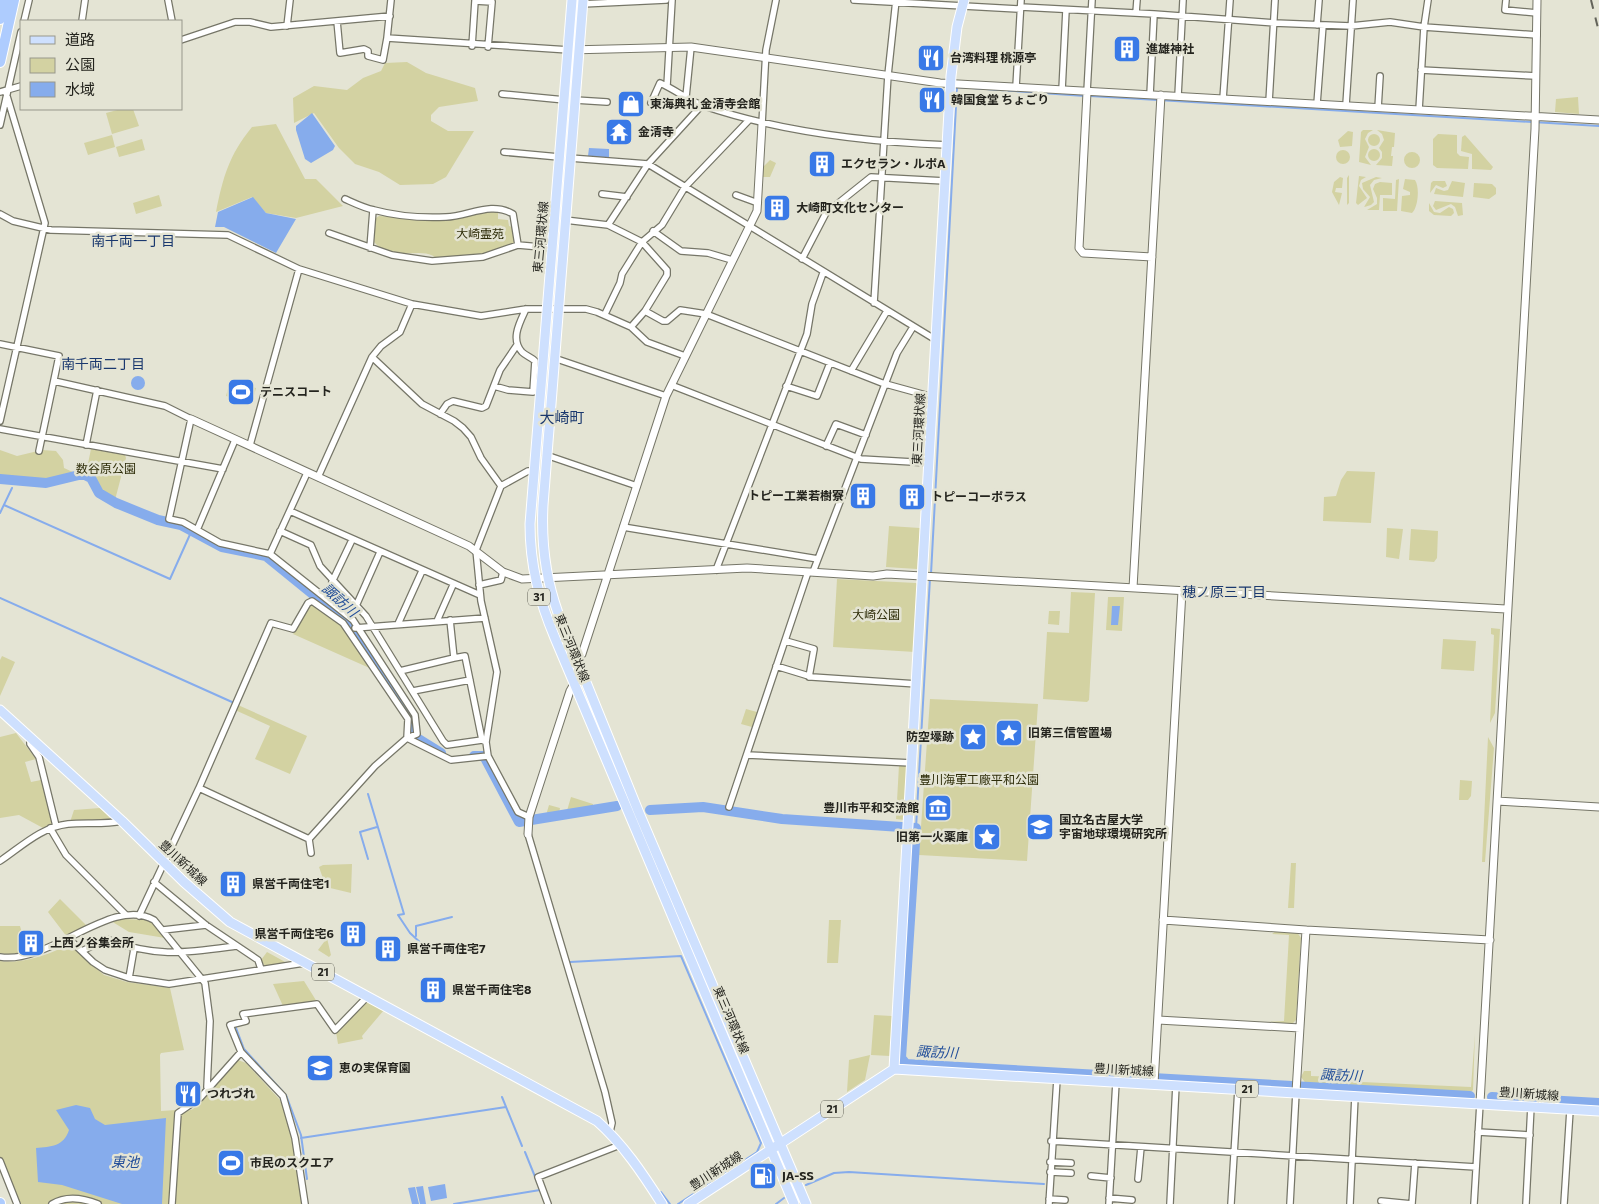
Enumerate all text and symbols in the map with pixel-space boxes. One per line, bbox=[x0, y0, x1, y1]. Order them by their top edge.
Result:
legend bbox=[20, 20, 182, 110]
text: 道路 bbox=[65, 30, 95, 48]
building icon: 進雄神社 bbox=[1112, 34, 1142, 64]
place label: 進雄神社 bbox=[1146, 41, 1194, 55]
restaurant icon: 台湾料理 桃源亭 bbox=[916, 43, 946, 73]
place label: 台湾料理 桃源亭 bbox=[950, 50, 1036, 64]
text: 公園 bbox=[65, 55, 95, 73]
text: 水域 bbox=[65, 80, 95, 98]
restaurant icon: 韓国食堂 ちょごり bbox=[917, 85, 947, 115]
shop icon: 東海典礼 金清寺会館 bbox=[616, 89, 646, 119]
place label: 韓国食堂 ちょごり bbox=[951, 92, 1049, 106]
place label: 東海典礼 金清寺会館 bbox=[650, 96, 760, 110]
temple icon: 金清寺 bbox=[604, 117, 634, 147]
place label: 金清寺 bbox=[638, 124, 674, 138]
building icon: エクセラン・ルポA bbox=[807, 149, 837, 179]
place label: エクセラン・ルポA bbox=[841, 156, 946, 170]
building icon: 大崎町文化センター bbox=[762, 193, 792, 223]
street label: 東三河環状線 bbox=[530, 200, 550, 273]
place label: 大崎町文化センター bbox=[796, 200, 904, 214]
park label: 大崎霊苑 bbox=[456, 226, 504, 240]
district label: 南千両一丁目 bbox=[91, 232, 175, 249]
district label: 南千両二丁目 bbox=[61, 355, 145, 372]
sports icon: テニスコート bbox=[226, 377, 256, 407]
place label: テニスコート bbox=[260, 384, 332, 398]
street label: 東三河環状線 bbox=[909, 393, 927, 465]
district label: 大崎町 bbox=[539, 408, 585, 426]
park label: 数谷原公園 bbox=[76, 461, 136, 475]
building icon: トピー工業若樹寮 bbox=[848, 481, 878, 511]
building icon: トピーコーポラス bbox=[897, 482, 927, 512]
place label: トピー工業若樹寮 bbox=[748, 488, 844, 502]
place label: トピーコーポラス bbox=[931, 489, 1027, 503]
water label: 諏訪川 bbox=[319, 579, 363, 621]
district label: 穂ノ原三丁目 bbox=[1182, 583, 1266, 600]
road number: 31 bbox=[528, 588, 550, 606]
park label: 大崎公園 bbox=[852, 607, 900, 621]
street label: 東三河環状線 bbox=[553, 612, 593, 684]
place icon: 旧第三信管置場 bbox=[994, 718, 1024, 748]
place icon: 防空壕跡 bbox=[958, 722, 988, 752]
place label: 旧第三信管置場 bbox=[1028, 725, 1112, 739]
place label: 防空壕跡 bbox=[906, 729, 954, 743]
park label: 豊川海軍工廠平和公園 bbox=[919, 772, 1039, 786]
museum icon: 豊川市平和交流館 bbox=[923, 793, 953, 823]
place label: 豊川市平和交流館 bbox=[823, 800, 919, 814]
school or university icon: 国立名古屋大学 宇宙地球環境研究所 bbox=[1025, 812, 1055, 842]
place label: 国立名古屋大学 宇宙地球環境研究所 bbox=[1059, 812, 1167, 840]
place icon: 旧第一火薬庫 bbox=[972, 822, 1002, 852]
place label: 旧第一火薬庫 bbox=[896, 829, 968, 843]
street label: 豊川新城線 bbox=[157, 837, 210, 888]
building icon: 県営千両住宅1 bbox=[218, 869, 248, 899]
place label: 県営千両住宅1 bbox=[252, 876, 329, 890]
building icon: 県営千両住宅6 bbox=[338, 919, 368, 949]
place label: 県営千両住宅6 bbox=[255, 926, 334, 940]
building icon: 上西ノ谷集会所 bbox=[16, 928, 46, 958]
building icon: 県営千両住宅7 bbox=[373, 934, 403, 964]
place label: 上西ノ谷集会所 bbox=[50, 935, 134, 949]
place label: 県営千両住宅7 bbox=[407, 941, 486, 955]
road number: 21 bbox=[312, 964, 334, 980]
building icon: 県営千両住宅8 bbox=[418, 975, 448, 1005]
place label: 県営千両住宅8 bbox=[452, 982, 531, 996]
street label: 東三河環状線 bbox=[711, 984, 752, 1055]
water label: 諏訪川 bbox=[916, 1042, 960, 1061]
school or university icon: 恵の実保育園 bbox=[305, 1053, 335, 1083]
place label: 恵の実保育園 bbox=[339, 1060, 411, 1074]
street label: 豊川新城線 bbox=[1094, 1060, 1154, 1078]
water label: 諏訪川 bbox=[1320, 1065, 1364, 1084]
restaurant icon: つれづれ bbox=[173, 1079, 203, 1109]
road number: 21 bbox=[1236, 1080, 1258, 1098]
street label: 豊川新城線 bbox=[1499, 1084, 1559, 1102]
place label: つれづれ bbox=[207, 1086, 255, 1100]
road number: 21 bbox=[821, 1100, 843, 1118]
sports icon: 市民のスクエア bbox=[216, 1148, 246, 1178]
street label: 豊川新城線 bbox=[686, 1148, 744, 1192]
water label: 東池 bbox=[111, 1153, 141, 1170]
place label: 市民のスクエア bbox=[250, 1155, 334, 1169]
fuel station icon: JA-SS bbox=[748, 1161, 778, 1191]
place label: JA-SS bbox=[782, 1168, 814, 1183]

